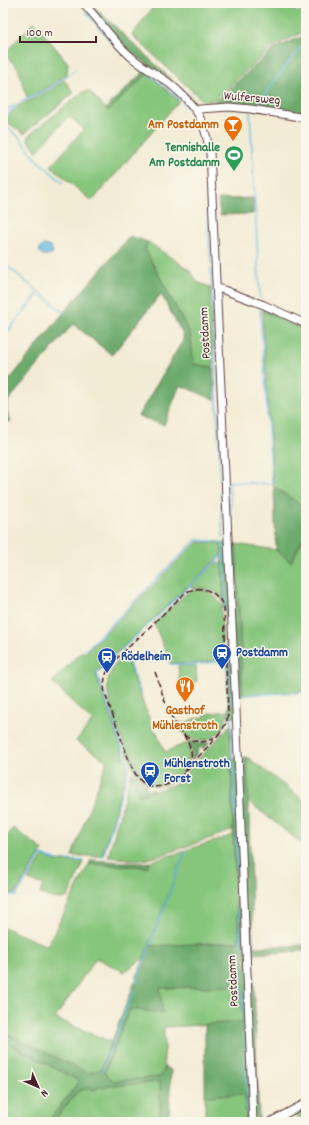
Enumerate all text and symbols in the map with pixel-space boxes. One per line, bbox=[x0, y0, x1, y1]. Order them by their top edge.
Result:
scale bar bbox=[20, 18, 96, 44]
text: 100 m bbox=[26, 25, 53, 42]
street label: Wulfersweg bbox=[223, 87, 281, 111]
bar icon: Am Postdamm bbox=[222, 114, 244, 142]
place label: Am Postdamm bbox=[148, 116, 219, 135]
place label: Tennishalle Am Postdamm bbox=[149, 139, 220, 173]
sports icon: Tennishalle Am Postdamm bbox=[223, 144, 245, 172]
street label: Postdamm bbox=[195, 306, 217, 359]
station icon: Postdamm bbox=[211, 642, 233, 670]
place label: Postdamm bbox=[236, 644, 288, 663]
station icon: Rödelheim bbox=[96, 646, 118, 674]
place label: Rödelheim bbox=[121, 648, 171, 667]
restaurant icon: Gasthof Mühlenstroth bbox=[174, 675, 196, 703]
place label: Gasthof Mühlenstroth bbox=[152, 702, 218, 736]
place label: Mühlenstroth Forst bbox=[164, 755, 230, 789]
station icon: Mühlenstroth Forst bbox=[139, 760, 161, 788]
street label: Postdamm bbox=[223, 954, 245, 1007]
north arrow bbox=[18, 1067, 58, 1107]
text: N bbox=[36, 1085, 51, 1101]

